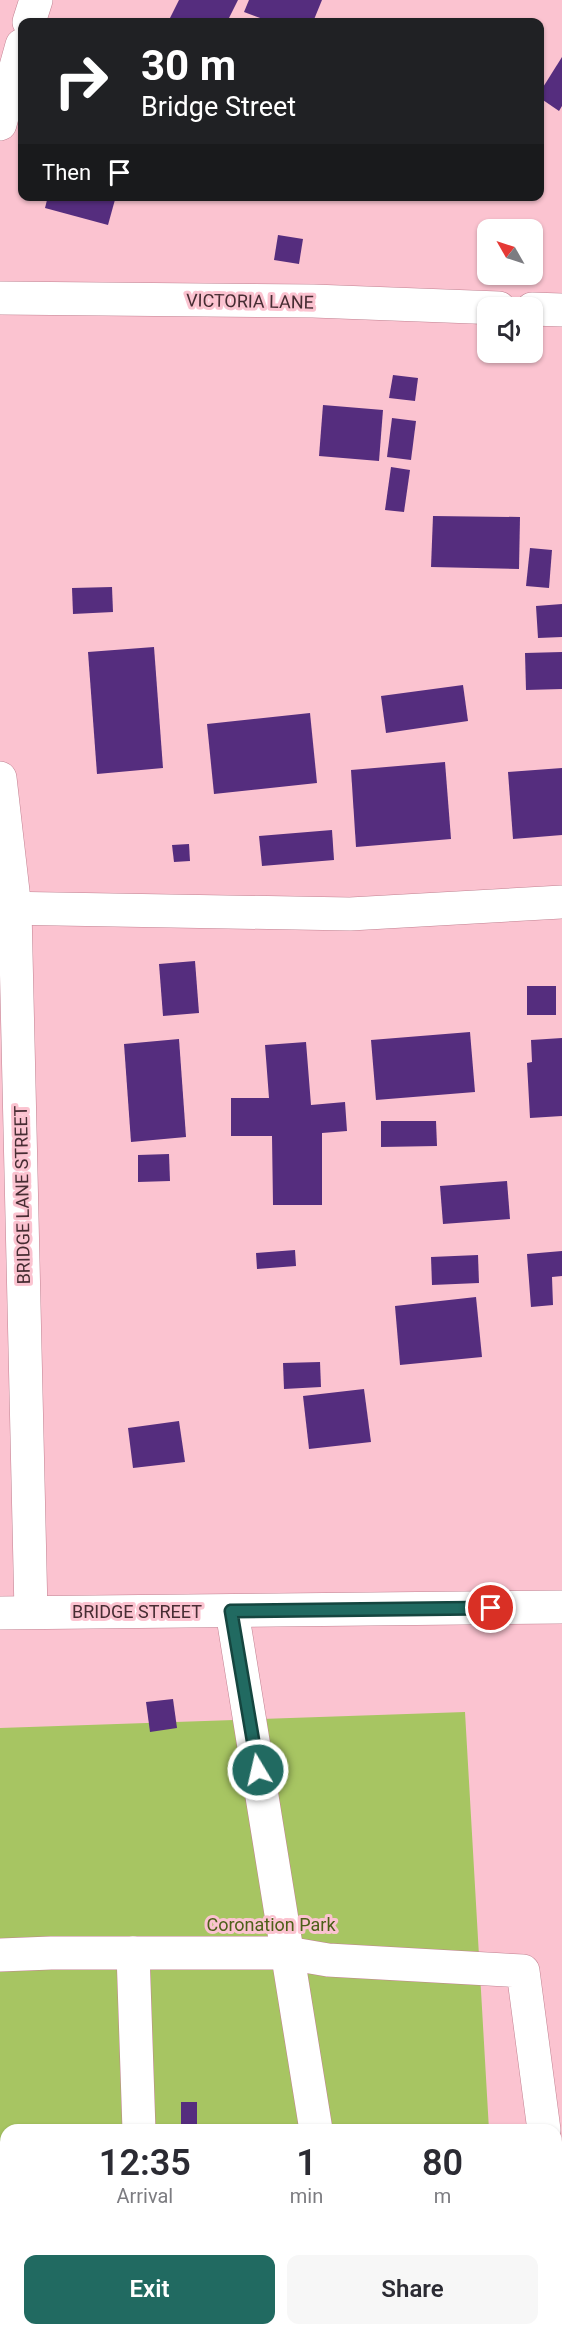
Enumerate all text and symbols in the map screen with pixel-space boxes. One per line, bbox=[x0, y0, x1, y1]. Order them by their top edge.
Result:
text: 30 m bbox=[141, 41, 236, 90]
icon: right bbox=[42, 42, 120, 120]
text: Bridge Street bbox=[141, 91, 296, 123]
icon: arrive bbox=[103, 156, 136, 189]
text: Then bbox=[42, 160, 91, 185]
north arrow bbox=[477, 219, 543, 285]
map controls bbox=[477, 219, 543, 363]
street label: VICTORIA LANE bbox=[186, 289, 314, 313]
button: sound bbox=[477, 297, 543, 363]
street label: BRIDGE LANE STREET bbox=[10, 1105, 34, 1285]
pin bbox=[465, 1582, 516, 1633]
icon: arrive bbox=[474, 1591, 507, 1624]
street label: BRIDGE STREET bbox=[72, 1601, 202, 1622]
position arrow bbox=[226, 1738, 290, 1802]
park label: Coronation Park bbox=[206, 1914, 336, 1935]
text: 12:35 bbox=[99, 2142, 191, 2184]
text: 1 bbox=[296, 2142, 317, 2184]
text: 80 bbox=[422, 2142, 463, 2184]
text: Arrival bbox=[116, 2184, 173, 2208]
text: min bbox=[290, 2184, 323, 2208]
text: m bbox=[434, 2184, 451, 2208]
button: Exit bbox=[24, 2255, 275, 2324]
button: Share bbox=[287, 2255, 538, 2324]

